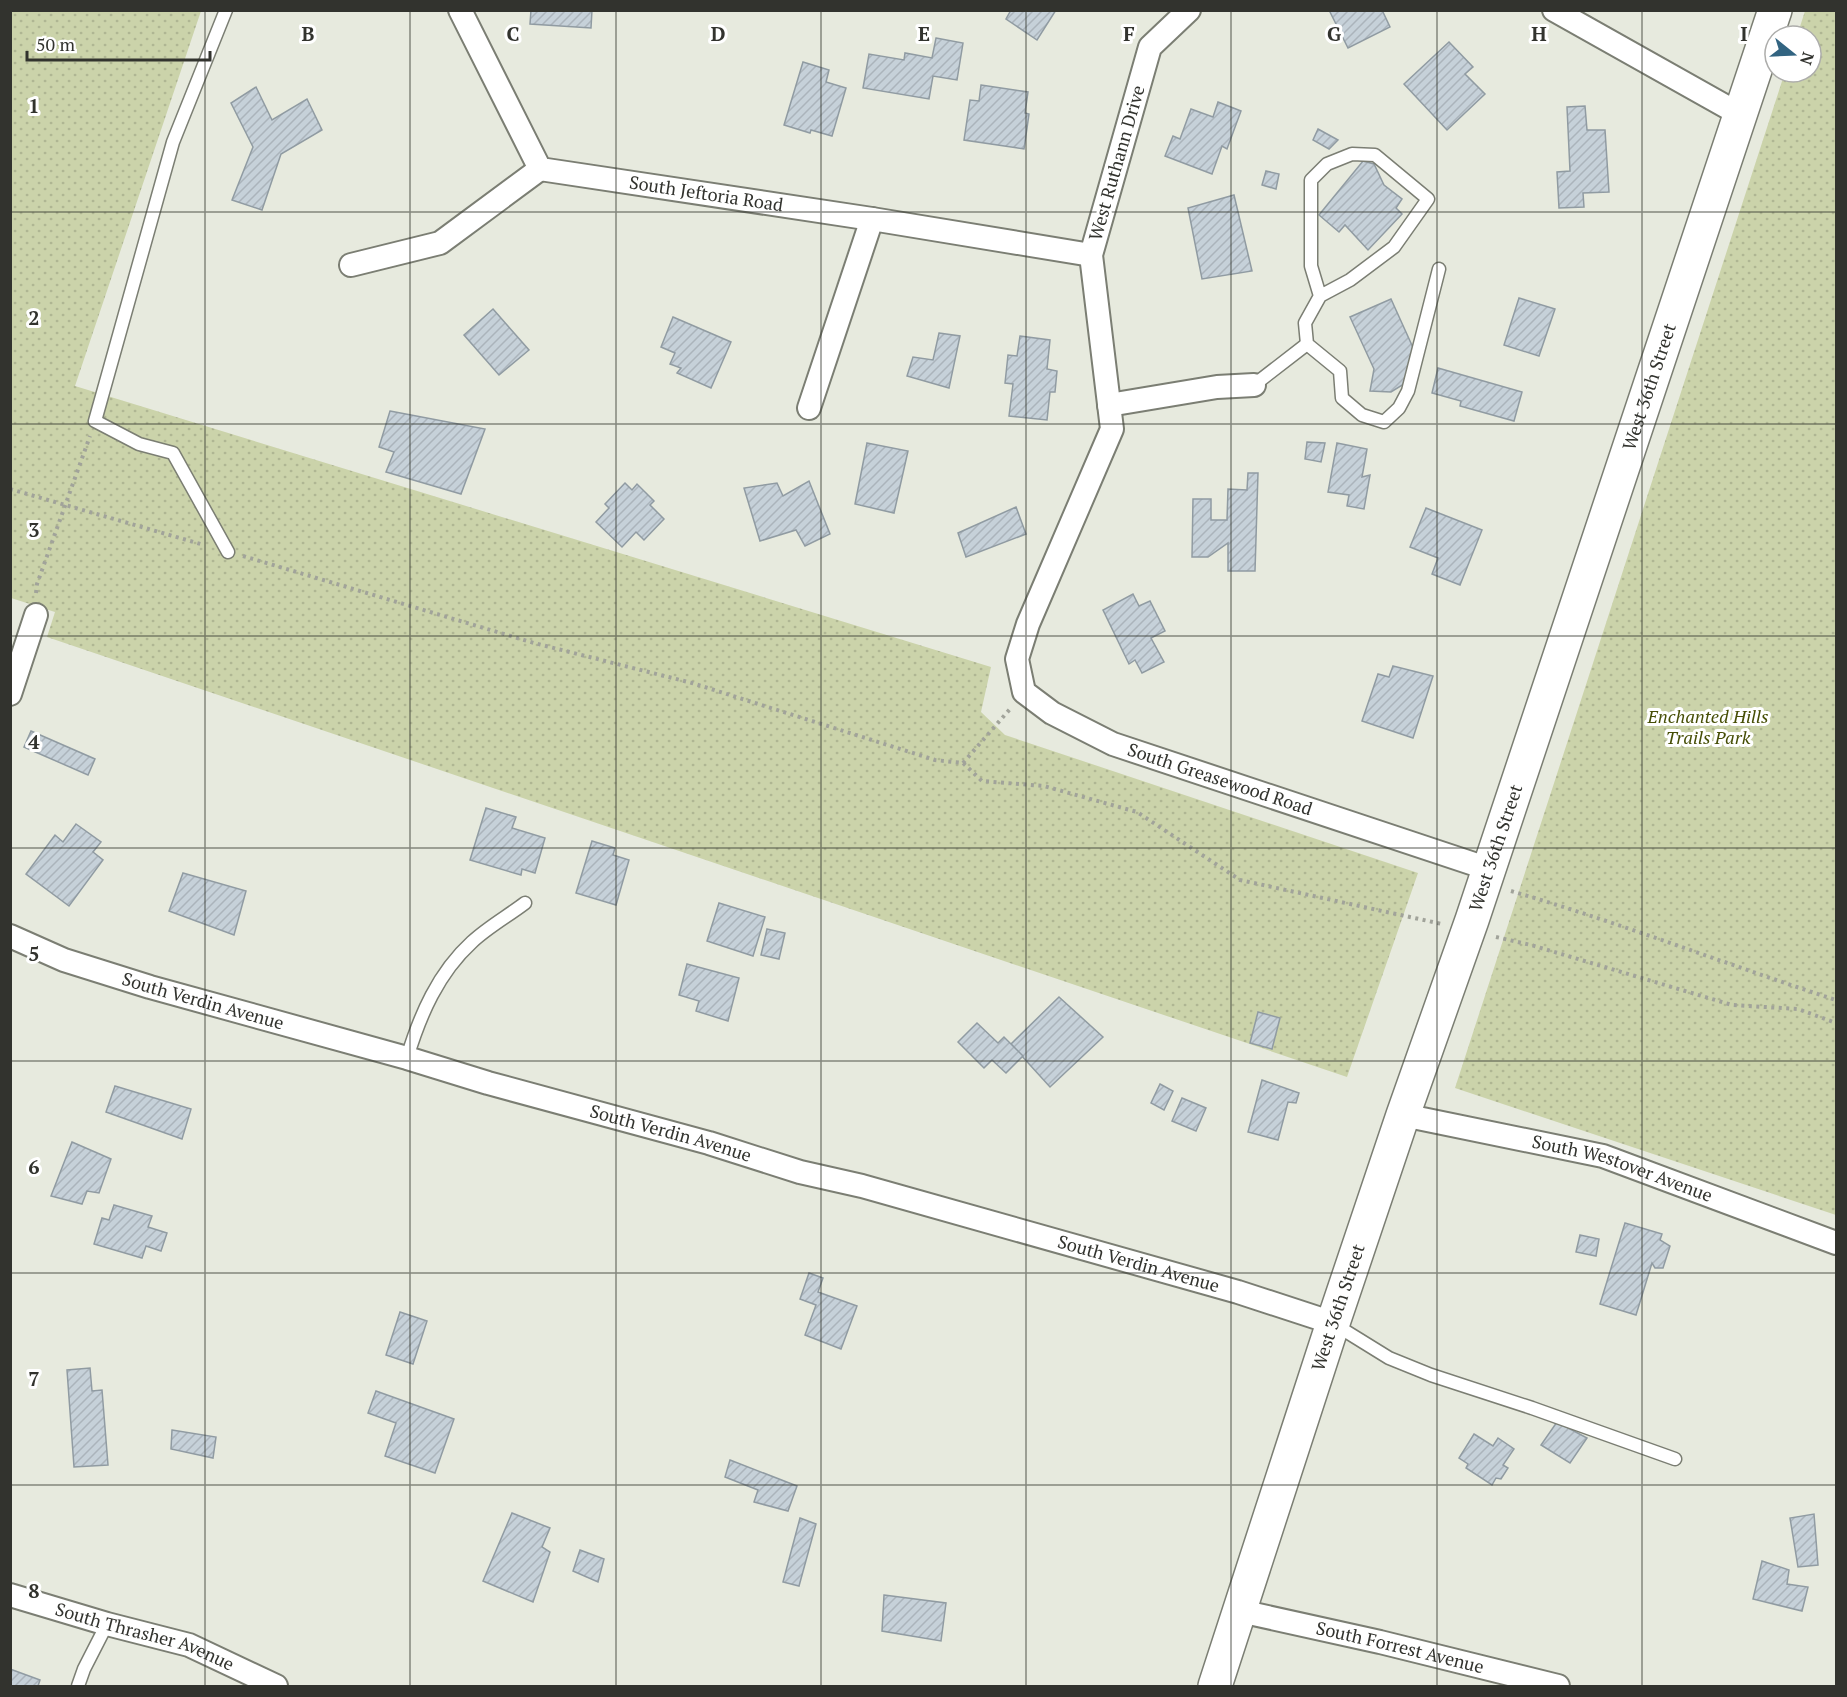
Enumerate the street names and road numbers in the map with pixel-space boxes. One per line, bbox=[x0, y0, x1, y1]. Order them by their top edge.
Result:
street label: West Ruthann Drive bbox=[1082, 82, 1150, 243]
street label: South Jeftoria Road bbox=[628, 170, 785, 216]
street label: West 36th Street bbox=[1616, 320, 1681, 453]
street label: South Greasewood Road bbox=[1125, 737, 1316, 820]
street label: West 36th Street bbox=[1463, 781, 1527, 914]
street label: South Verdin Avenue bbox=[119, 966, 287, 1034]
street label: South Verdin Avenue bbox=[587, 1098, 755, 1167]
street label: South Westover Avenue bbox=[1530, 1129, 1716, 1207]
street label: South Verdin Avenue bbox=[1055, 1229, 1222, 1297]
street label: West 36th Street bbox=[1305, 1240, 1370, 1374]
street label: South Thrasher Avenue bbox=[52, 1596, 238, 1676]
street label: South Forrest Avenue bbox=[1314, 1615, 1487, 1678]

